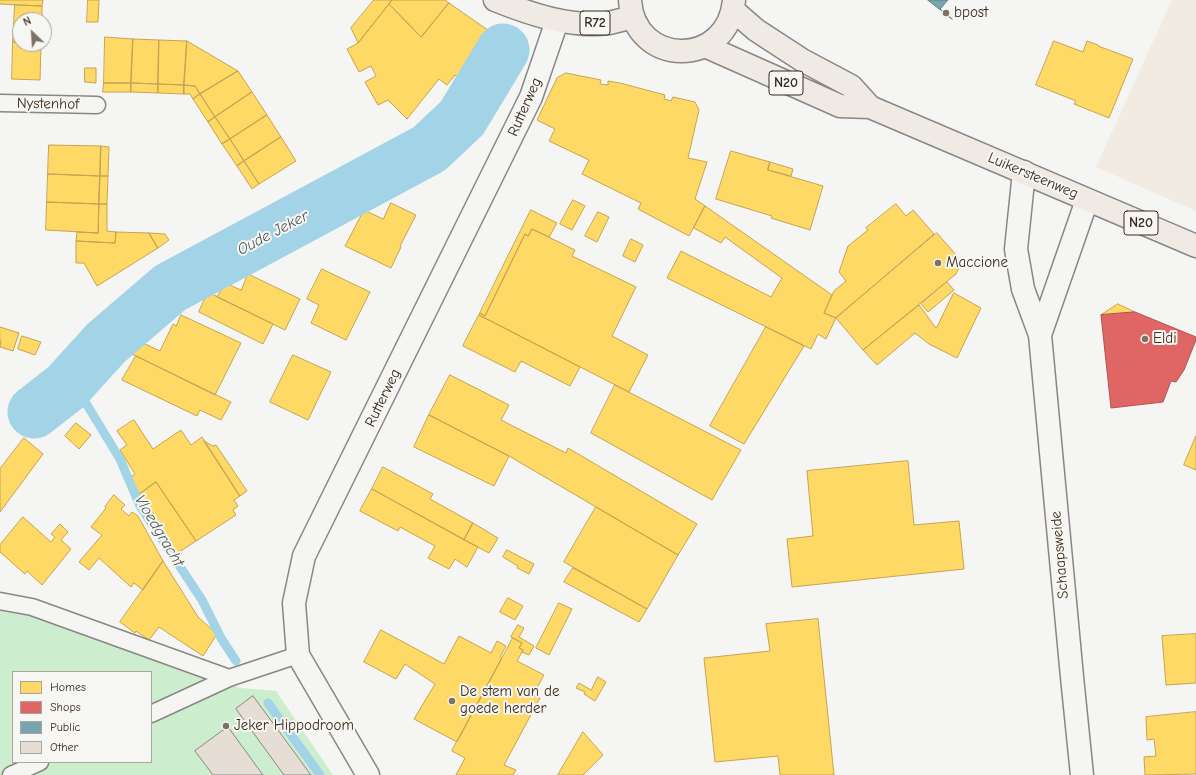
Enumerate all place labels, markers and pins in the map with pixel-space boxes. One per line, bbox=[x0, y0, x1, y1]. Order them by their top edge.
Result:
place label: bpost bbox=[954, 4, 988, 22]
marker: bpost bbox=[941, 8, 951, 18]
place label: Maccione bbox=[946, 254, 1008, 272]
marker: Maccione bbox=[933, 258, 943, 268]
place label: Eldi bbox=[1153, 330, 1177, 348]
marker: Eldi bbox=[1140, 334, 1150, 344]
place label: De stem van de goede herder bbox=[460, 683, 559, 718]
marker: De stem van de goede herder bbox=[447, 696, 457, 706]
place label: Jeker Hippodroom bbox=[234, 717, 354, 735]
marker: Jeker Hippodroom bbox=[221, 721, 231, 731]

